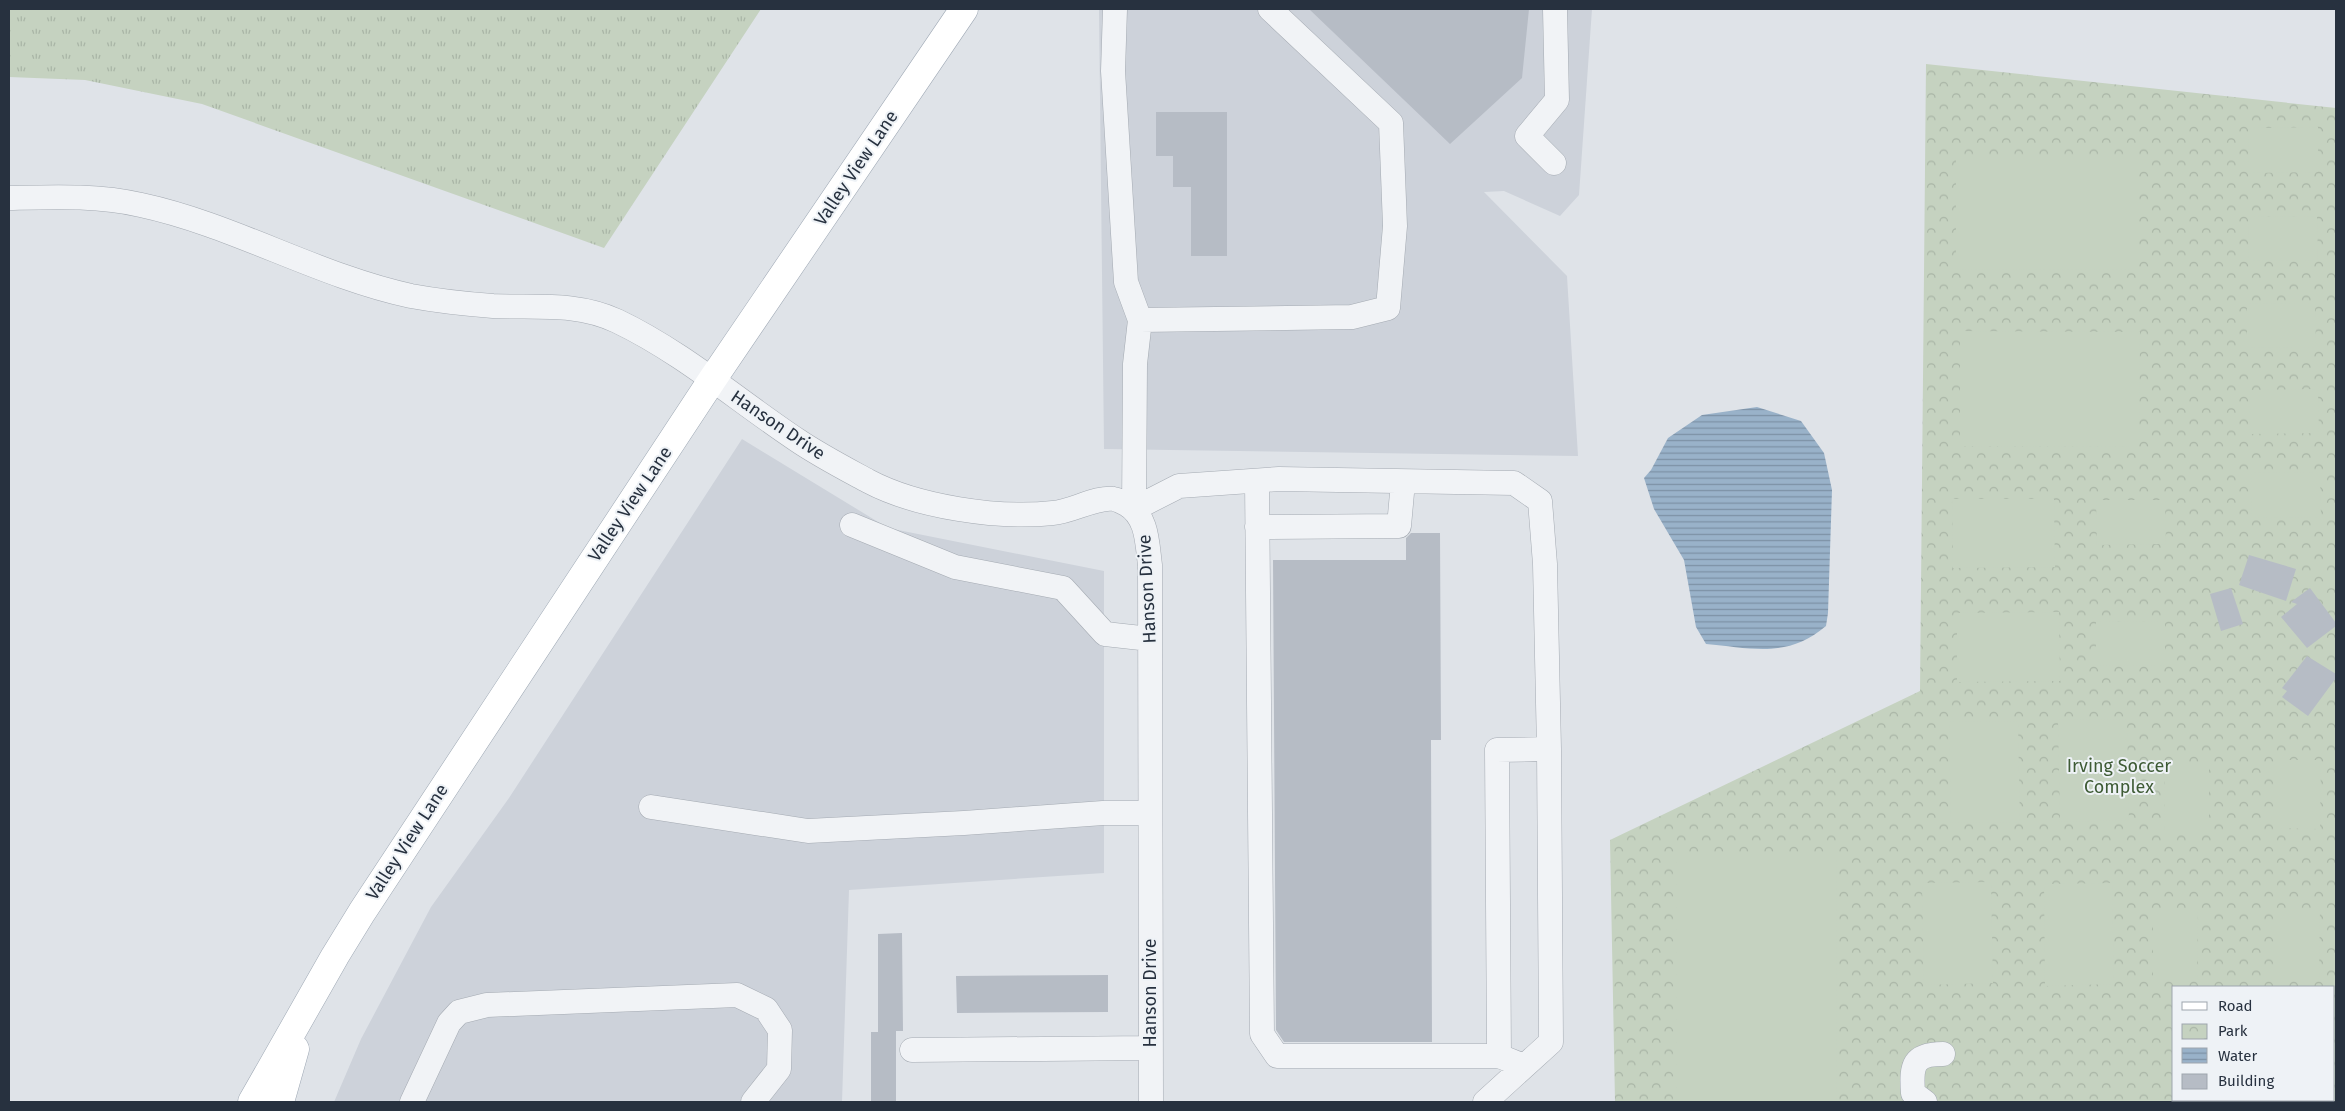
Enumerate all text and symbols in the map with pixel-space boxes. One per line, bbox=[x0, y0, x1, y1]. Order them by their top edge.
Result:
street label: Valley View Lane bbox=[809, 106, 903, 230]
street label: Hanson Drive bbox=[727, 385, 829, 465]
street label: Valley View Lane bbox=[583, 442, 677, 566]
street label: Hanson Drive bbox=[1133, 534, 1161, 644]
park label: Irving Soccer Complex bbox=[2067, 755, 2171, 798]
street label: Valley View Lane bbox=[361, 780, 453, 904]
street label: Hanson Drive bbox=[1139, 938, 1161, 1048]
legend bbox=[2172, 986, 2335, 1101]
text: Road bbox=[2218, 997, 2253, 1015]
text: Park bbox=[2218, 1022, 2248, 1040]
text: Water bbox=[2218, 1047, 2257, 1065]
text: Building bbox=[2218, 1072, 2274, 1090]

